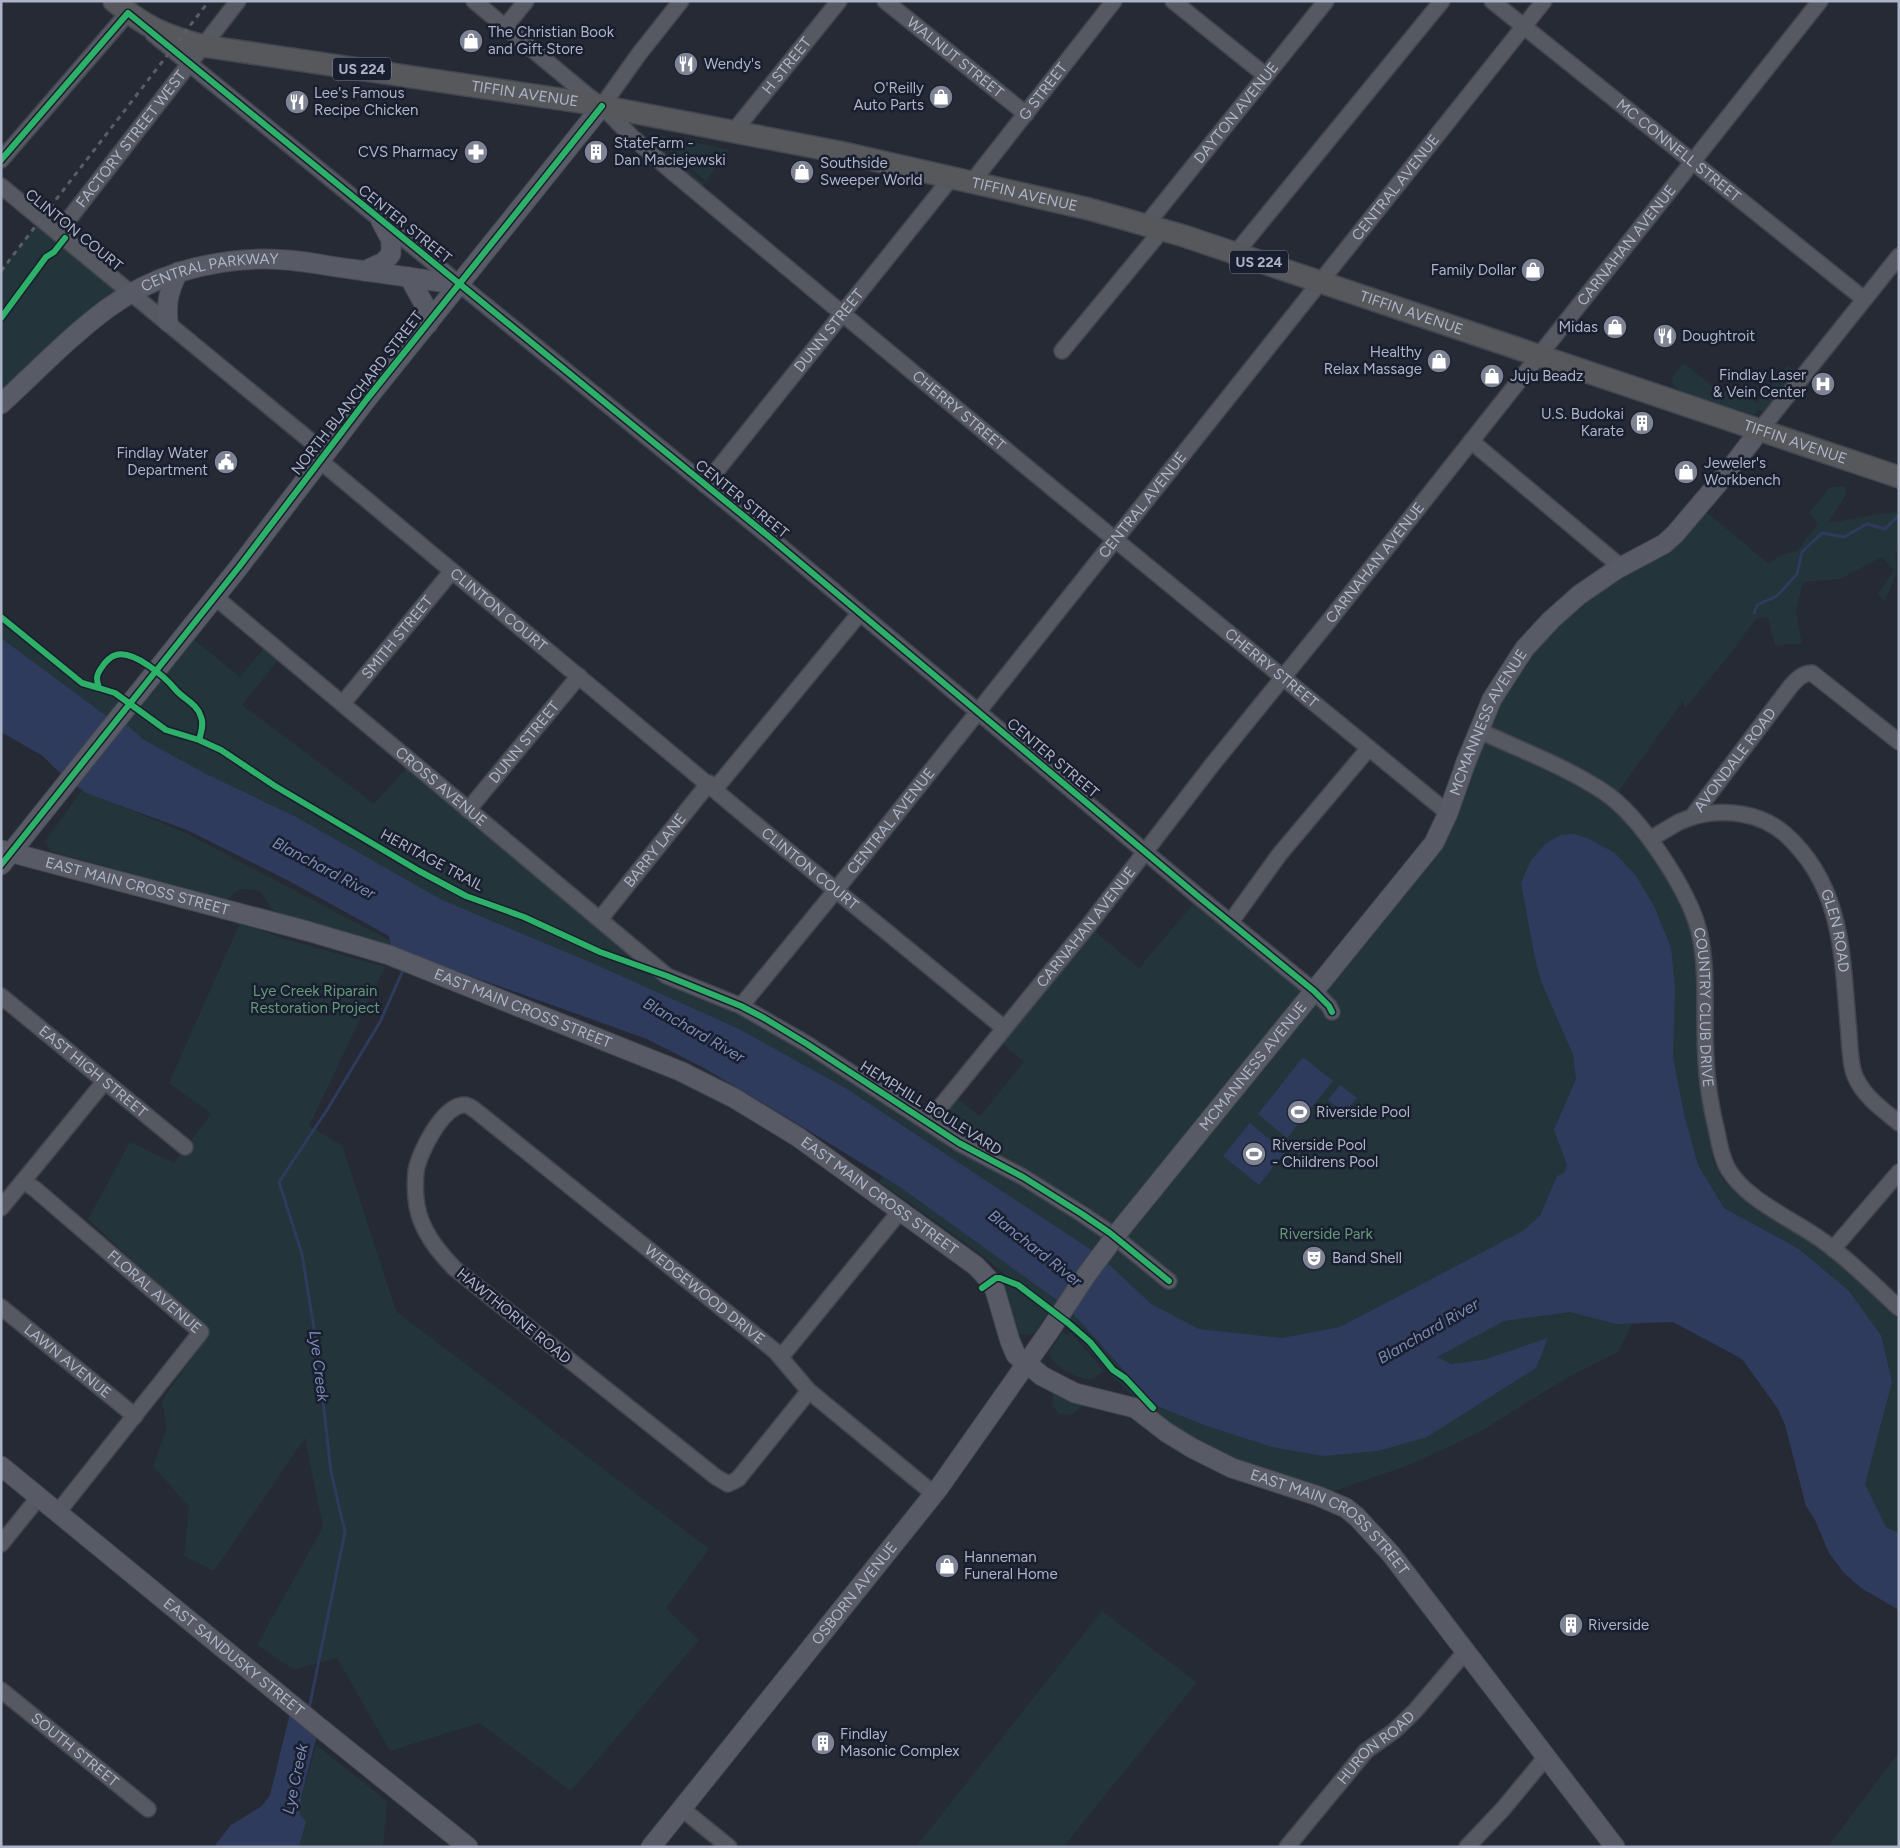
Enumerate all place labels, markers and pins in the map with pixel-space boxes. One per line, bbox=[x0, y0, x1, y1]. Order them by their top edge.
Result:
place label: The Christian Book and Gift Store bbox=[488, 23, 615, 58]
shop icon: The Christian Book and Gift Store bbox=[458, 28, 484, 54]
restaurant icon: Wendy's bbox=[673, 51, 699, 77]
place label: Wendy's bbox=[704, 55, 761, 73]
place label: O'Reilly Auto Parts bbox=[854, 79, 924, 114]
place label: Lee's Famous Recipe Chicken bbox=[314, 84, 418, 119]
shop icon: O'Reilly Auto Parts bbox=[928, 84, 954, 110]
restaurant icon: Lee's Famous Recipe Chicken bbox=[284, 89, 310, 115]
place label: StateFarm - Dan Maciejewski bbox=[614, 134, 726, 169]
pharmacy icon: CVS Pharmacy bbox=[463, 139, 489, 165]
building icon: StateFarm - Dan Maciejewski bbox=[583, 139, 609, 165]
place label: CVS Pharmacy bbox=[358, 143, 458, 161]
place label: Southside Sweeper World bbox=[820, 154, 923, 189]
shop icon: Southside Sweeper World bbox=[789, 159, 815, 185]
shop icon: Family Dollar bbox=[1520, 257, 1546, 283]
place label: Family Dollar bbox=[1431, 261, 1516, 279]
shop icon: Midas bbox=[1602, 314, 1628, 340]
place label: Midas bbox=[1558, 318, 1598, 336]
restaurant icon: Doughtroit bbox=[1652, 323, 1678, 349]
place label: Doughtroit bbox=[1682, 327, 1755, 345]
place label: Healthy Relax Massage bbox=[1324, 343, 1422, 378]
shop icon: Healthy Relax Massage bbox=[1426, 348, 1452, 374]
shop icon: Juju Beadz bbox=[1479, 363, 1505, 389]
place label: Findlay Laser & Vein Center bbox=[1713, 366, 1806, 401]
place label: Juju Beadz bbox=[1510, 367, 1583, 385]
hospital icon: Findlay Laser & Vein Center bbox=[1810, 371, 1836, 397]
place label: U.S. Budokai Karate bbox=[1541, 405, 1624, 440]
building icon: U.S. Budokai Karate bbox=[1629, 410, 1655, 436]
place label: Findlay Water Department bbox=[116, 444, 208, 479]
public building icon: Findlay Water Department bbox=[213, 449, 239, 475]
place label: Jeweler's Workbench bbox=[1704, 454, 1781, 489]
shop icon: Jeweler's Workbench bbox=[1673, 459, 1699, 485]
sports icon: Riverside Pool bbox=[1286, 1099, 1312, 1125]
place label: Riverside Pool bbox=[1316, 1103, 1410, 1121]
place label: Riverside Pool - Childrens Pool bbox=[1272, 1136, 1378, 1171]
sports icon: Riverside Pool - Childrens Pool bbox=[1241, 1141, 1267, 1167]
theatre icon: Band Shell bbox=[1301, 1245, 1327, 1271]
place label: Band Shell bbox=[1332, 1249, 1402, 1267]
place label: Hanneman Funeral Home bbox=[964, 1548, 1058, 1583]
shop icon: Hanneman Funeral Home bbox=[934, 1553, 960, 1579]
building icon: Riverside bbox=[1558, 1612, 1584, 1638]
place label: Riverside bbox=[1588, 1616, 1649, 1634]
place label: Findlay Masonic Complex bbox=[840, 1725, 959, 1760]
building icon: Findlay Masonic Complex bbox=[810, 1730, 836, 1756]

